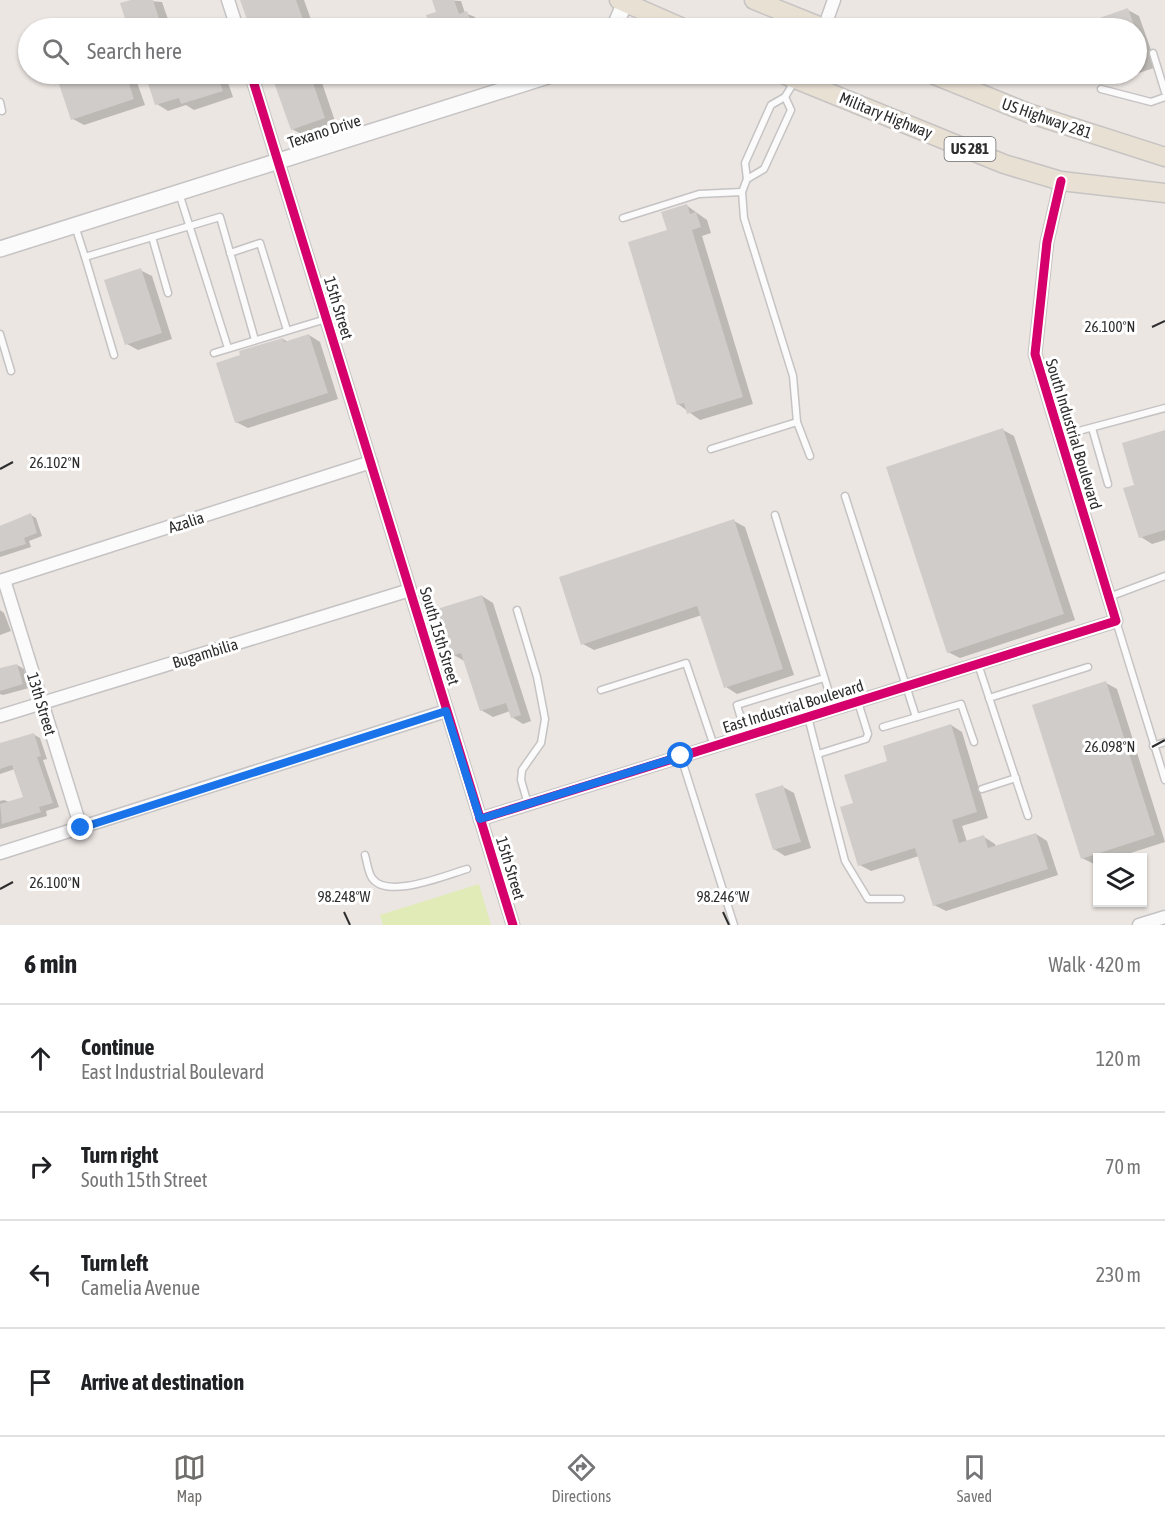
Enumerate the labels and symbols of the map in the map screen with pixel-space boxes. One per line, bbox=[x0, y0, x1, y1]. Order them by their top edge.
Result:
street label: Military Highway bbox=[836, 88, 936, 143]
street label: US Highway 281 bbox=[999, 94, 1094, 143]
street label: Texano Drive bbox=[285, 111, 363, 151]
road number: US 281 bbox=[944, 137, 996, 161]
street label: 15th Street bbox=[321, 274, 357, 342]
text: 26.100°N bbox=[1085, 318, 1135, 335]
street label: South Industrial Boulevard bbox=[1043, 357, 1105, 511]
text: 26.102°N bbox=[30, 454, 80, 471]
street label: Azalia bbox=[166, 508, 206, 536]
street label: South 15th Street bbox=[417, 585, 464, 687]
street label: Bugambilia bbox=[170, 635, 240, 672]
street label: 13th Street bbox=[24, 670, 60, 738]
street label: East Industrial Boulevard bbox=[720, 676, 866, 736]
text: 26.098°N bbox=[1085, 738, 1135, 755]
route start bbox=[667, 742, 693, 768]
route end bbox=[67, 814, 93, 840]
street label: 15th Street bbox=[493, 834, 529, 902]
text: 26.100°N bbox=[30, 874, 80, 891]
text: 98.248°W bbox=[318, 888, 371, 905]
text: 98.246°W bbox=[697, 888, 750, 905]

